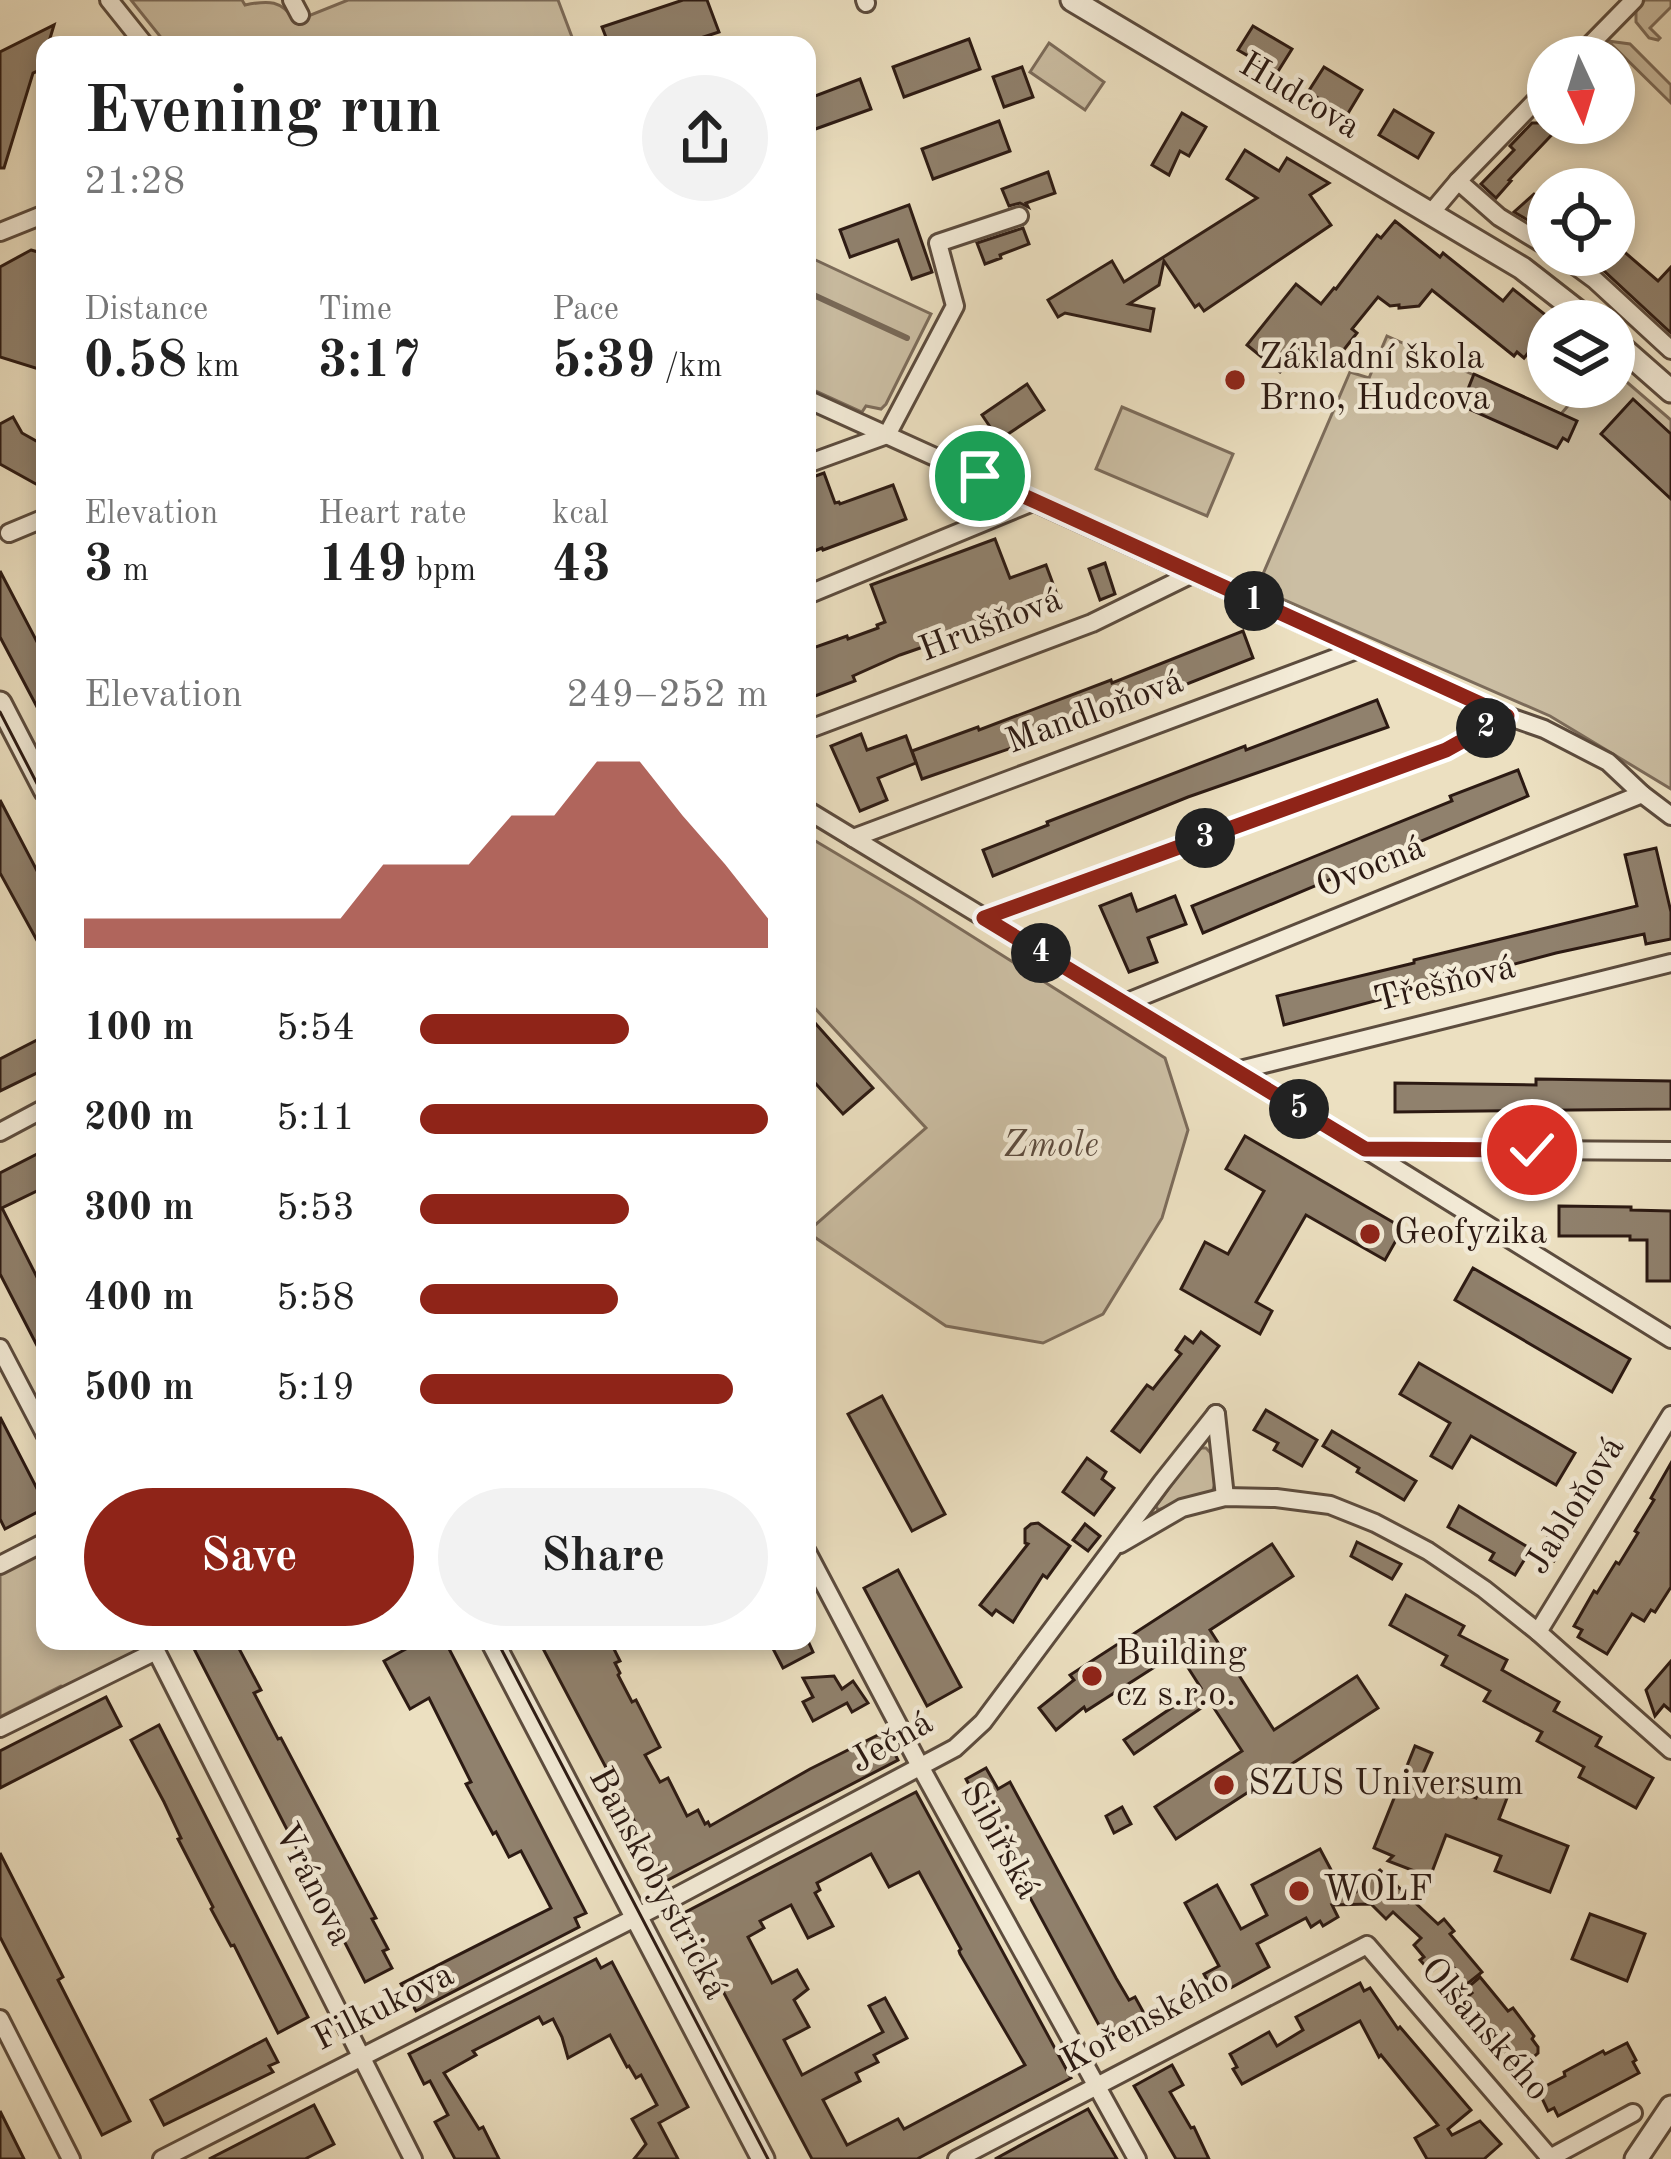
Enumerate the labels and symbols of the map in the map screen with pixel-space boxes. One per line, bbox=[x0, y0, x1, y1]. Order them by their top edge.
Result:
north arrow bbox=[1527, 36, 1635, 144]
street label: Hudcova bbox=[1232, 47, 1366, 147]
place label: Základní škola Brno, Hudcova bbox=[1259, 341, 1490, 418]
marker: Základní škola Brno, Hudcova bbox=[1222, 367, 1248, 393]
pin bbox=[929, 425, 1031, 527]
pin: 1 bbox=[1224, 571, 1284, 631]
street label: Hrušňová bbox=[915, 582, 1067, 670]
street label: Mandloňová bbox=[1002, 664, 1188, 762]
pin: 2 bbox=[1456, 698, 1516, 758]
pin: 3 bbox=[1175, 808, 1235, 868]
street label: Ovocná bbox=[1312, 830, 1430, 906]
pin: 4 bbox=[1011, 923, 1071, 983]
street label: Třešňová bbox=[1371, 950, 1519, 1020]
pin: 5 bbox=[1269, 1079, 1329, 1139]
pin bbox=[1481, 1099, 1583, 1201]
park label: Zmole bbox=[1003, 1129, 1099, 1165]
place label: Geofyzika bbox=[1394, 1216, 1548, 1252]
marker: Geofyzika bbox=[1357, 1221, 1383, 1247]
street label: Jabloňová bbox=[1520, 1431, 1632, 1581]
place label: Building cz s.r.o. bbox=[1116, 1637, 1247, 1714]
marker: Building cz s.r.o. bbox=[1079, 1663, 1105, 1689]
street label: Ječná bbox=[844, 1705, 940, 1781]
street label: Banskobystrická bbox=[581, 1762, 733, 2006]
place label: SZUS Universum bbox=[1248, 1767, 1524, 1803]
marker: SZUS Universum bbox=[1211, 1772, 1237, 1798]
street label: Sibiřská bbox=[952, 1777, 1046, 1905]
street label: Vránova bbox=[266, 1818, 358, 1952]
place label: WOLF bbox=[1323, 1873, 1433, 1909]
marker: WOLF bbox=[1286, 1878, 1312, 1904]
street label: Olšanského bbox=[1413, 1952, 1555, 2108]
street label: Filkukova bbox=[308, 1957, 460, 2059]
street label: Kořenského bbox=[1056, 1963, 1236, 2081]

